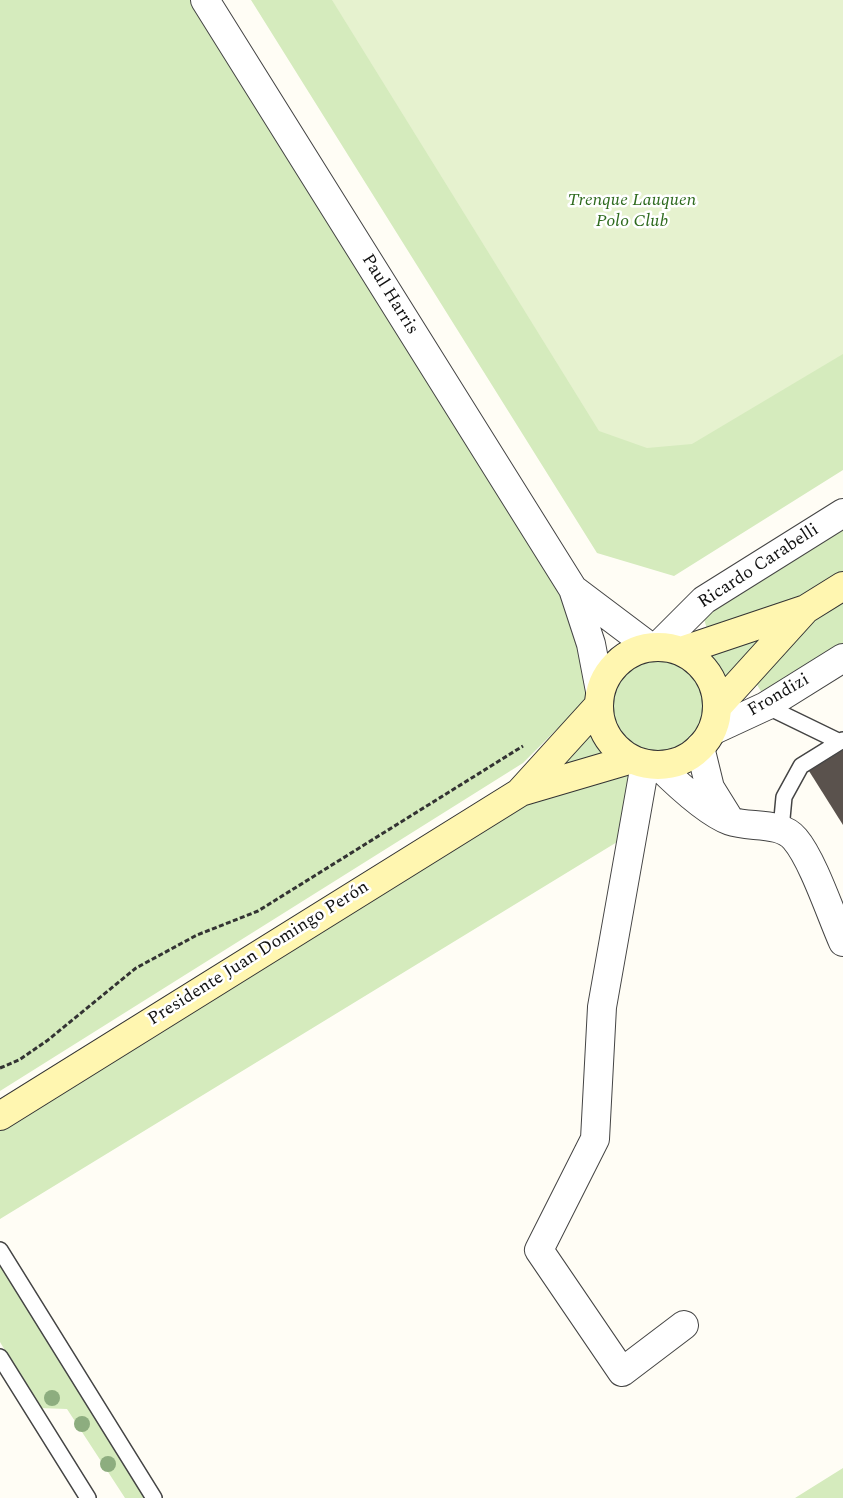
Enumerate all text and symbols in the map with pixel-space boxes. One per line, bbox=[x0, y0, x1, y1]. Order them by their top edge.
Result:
park label: Trenque Lauquen Polo Club bbox=[568, 190, 696, 232]
street label: Paul Harris bbox=[356, 251, 422, 339]
street label: Ricardo Carabelli bbox=[695, 520, 823, 614]
street label: Frondizi bbox=[744, 670, 814, 722]
street label: Presidente Juan Domingo Perón bbox=[145, 877, 373, 1031]

